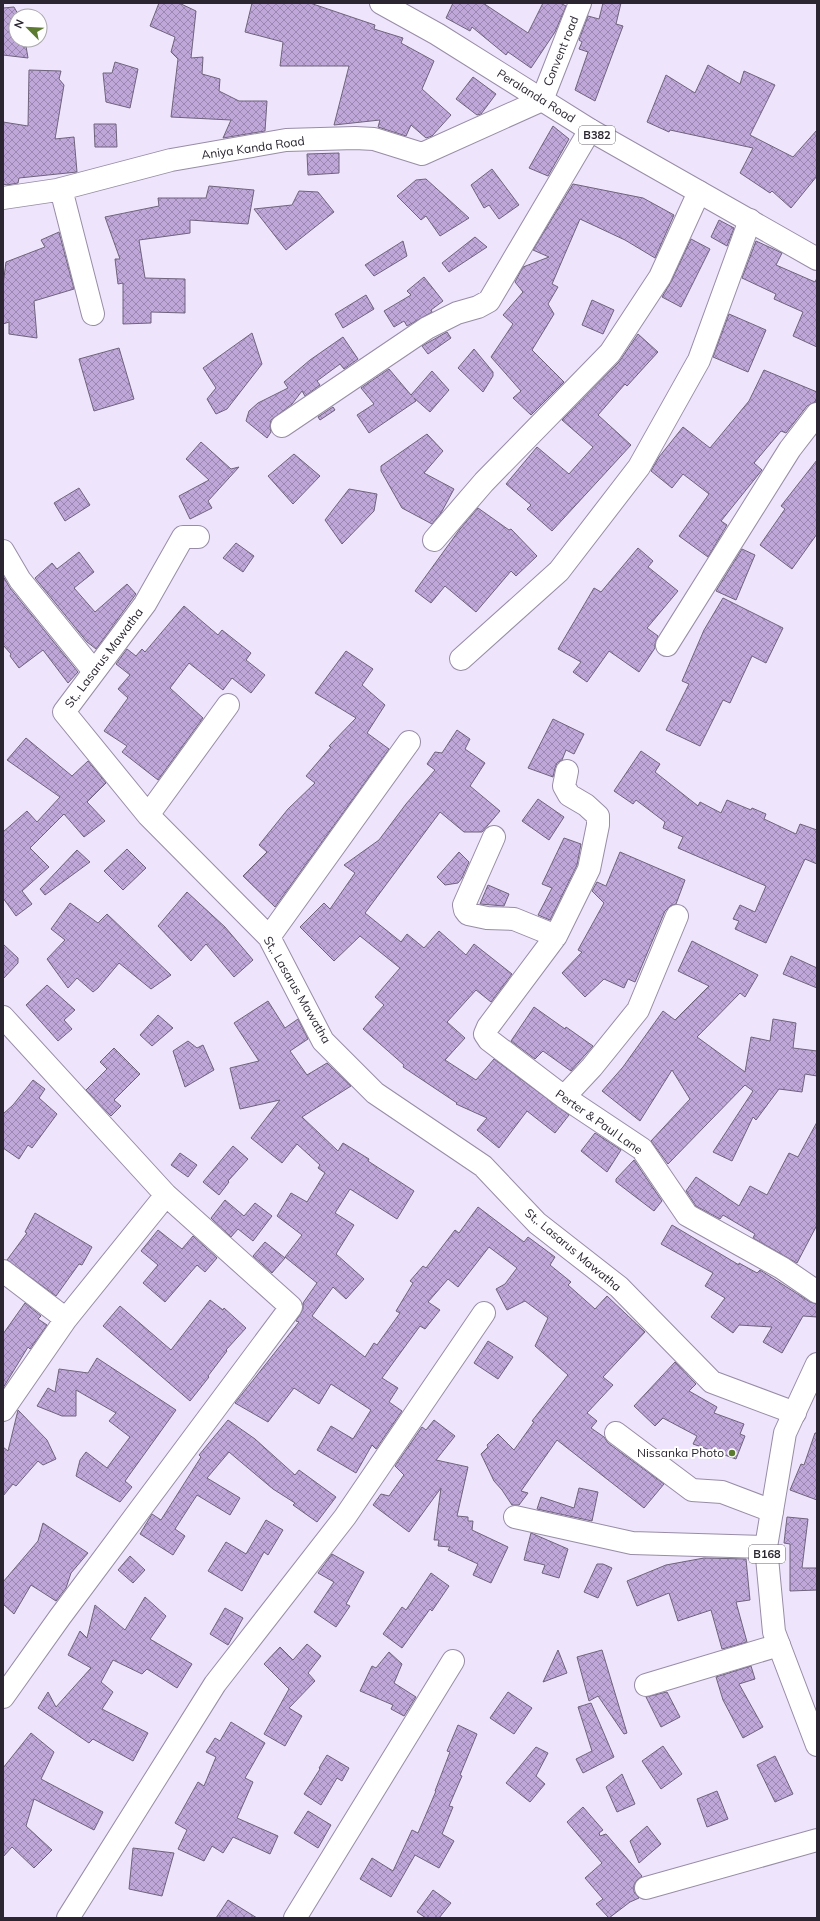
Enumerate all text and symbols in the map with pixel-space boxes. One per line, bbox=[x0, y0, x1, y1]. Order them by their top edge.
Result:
north arrow bbox=[8, 8, 48, 48]
street label: Convent road bbox=[540, 14, 581, 88]
text: N bbox=[11, 17, 27, 31]
street label: Peralanda Road bbox=[494, 65, 578, 126]
road number: B382 bbox=[579, 126, 615, 144]
street label: Aniya Kanda Road bbox=[200, 133, 306, 162]
street label: St,. Lasarus Mawatha bbox=[61, 605, 146, 711]
street label: St,. Lasarus Mawatha bbox=[261, 934, 334, 1046]
street label: Perter & Paul Lane bbox=[553, 1086, 646, 1157]
street label: St,. Lasarus Mawatha bbox=[522, 1205, 625, 1294]
place label: Nissanka Photo bbox=[637, 1445, 724, 1460]
marker: Nissanka Photo bbox=[727, 1448, 737, 1458]
road number: B168 bbox=[749, 1545, 785, 1563]

